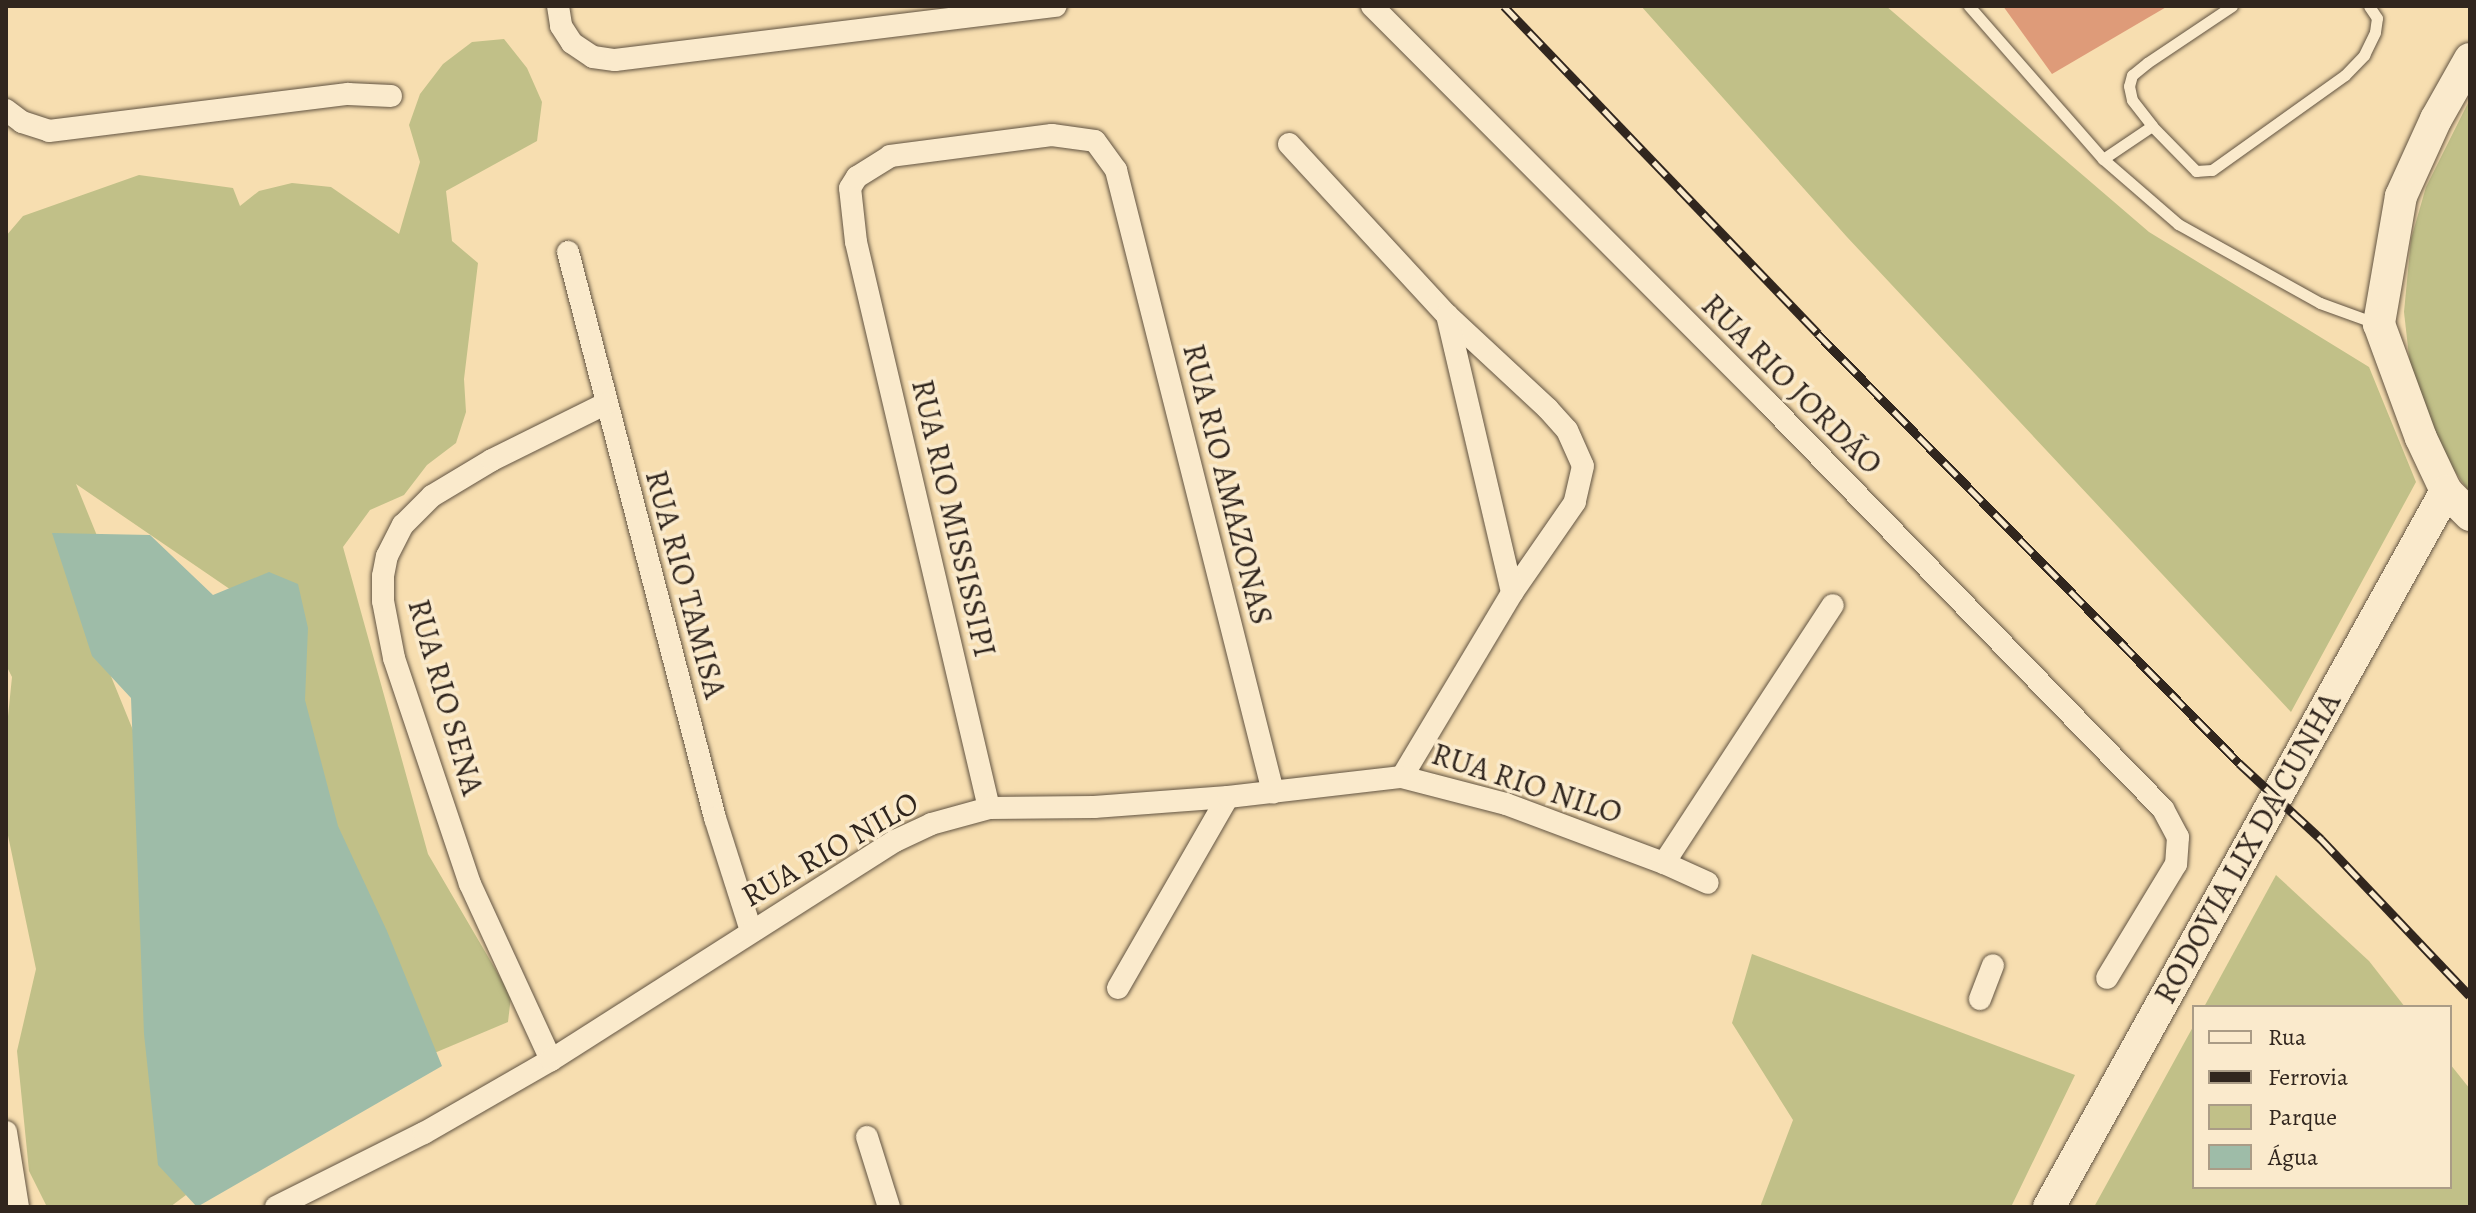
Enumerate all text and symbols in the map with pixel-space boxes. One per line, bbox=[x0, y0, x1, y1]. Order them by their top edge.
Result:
street label: RUA RIO JORDÃO bbox=[1694, 286, 1890, 482]
street label: RUA RIO AMAZONAS bbox=[1175, 340, 1281, 628]
street label: RUA RIO MISSISSIPI bbox=[903, 375, 1005, 661]
street label: RUA RIO TAMISA bbox=[637, 466, 735, 702]
street label: RUA RIO SENA bbox=[400, 595, 492, 799]
street label: RODOVIA LIX DA CUNHA bbox=[2145, 686, 2349, 1010]
street label: RUA RIO NILO bbox=[1427, 734, 1627, 832]
street label: RUA RIO NILO bbox=[735, 783, 925, 915]
legend bbox=[2192, 1005, 2452, 1189]
text: Rua bbox=[2268, 1021, 2306, 1053]
text: Ferrovia bbox=[2268, 1061, 2348, 1093]
text: Parque bbox=[2268, 1101, 2337, 1133]
text: Água bbox=[2268, 1141, 2318, 1173]

